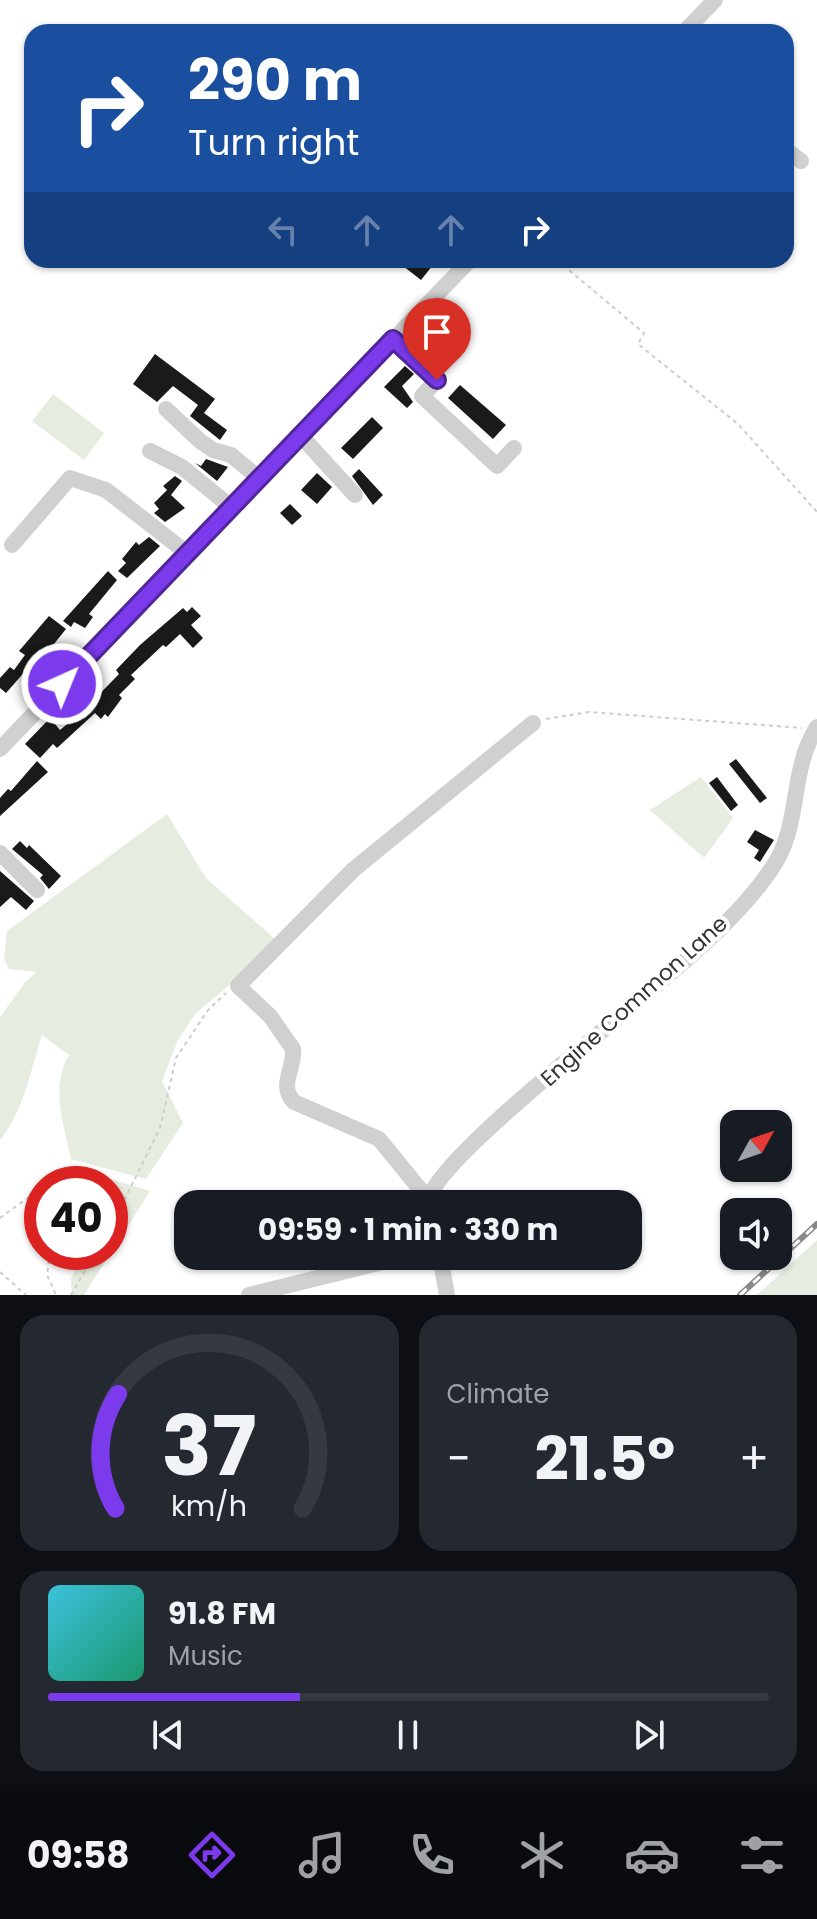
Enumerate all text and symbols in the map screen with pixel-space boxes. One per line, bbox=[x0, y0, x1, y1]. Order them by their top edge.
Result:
text: 290 m bbox=[188, 41, 362, 120]
icon: right bbox=[56, 56, 160, 160]
text: Turn right bbox=[188, 117, 359, 168]
icon: left bbox=[261, 208, 305, 252]
icon: ahead bbox=[345, 208, 389, 252]
icon: ahead bbox=[429, 208, 473, 252]
icon: right bbox=[513, 208, 557, 252]
pin bbox=[403, 298, 471, 380]
icon: arrive bbox=[415, 310, 459, 354]
position arrow bbox=[20.0, 642, 104.0, 726]
street label: Engine Common Lane bbox=[534, 909, 734, 1093]
north arrow bbox=[720, 1110, 792, 1182]
map controls bbox=[720, 1110, 792, 1270]
speed limit sign: 40 bbox=[24, 1166, 128, 1270]
button: sound bbox=[720, 1198, 792, 1270]
text: 09:59 · 1 min · 330 m bbox=[258, 1208, 558, 1251]
text: Climate bbox=[447, 1376, 549, 1412]
text: 37 bbox=[162, 1388, 257, 1504]
text: 21.5° bbox=[535, 1417, 675, 1501]
text: − bbox=[447, 1428, 471, 1489]
text: + bbox=[739, 1428, 769, 1489]
text: km/h bbox=[171, 1486, 247, 1526]
text: 91.8 FM bbox=[168, 1592, 276, 1635]
text: Music bbox=[168, 1638, 243, 1674]
icon: previous bbox=[146, 1713, 190, 1757]
icon: pause bbox=[386, 1713, 430, 1757]
icon: next bbox=[627, 1713, 671, 1757]
icon: directions bbox=[184, 1827, 240, 1883]
icon: music bbox=[294, 1827, 350, 1883]
icon: phone bbox=[404, 1827, 460, 1883]
icon: climate bbox=[514, 1827, 570, 1883]
icon: car bbox=[624, 1827, 680, 1883]
icon: filters bbox=[734, 1827, 790, 1883]
text: 09:58 bbox=[27, 1830, 130, 1881]

